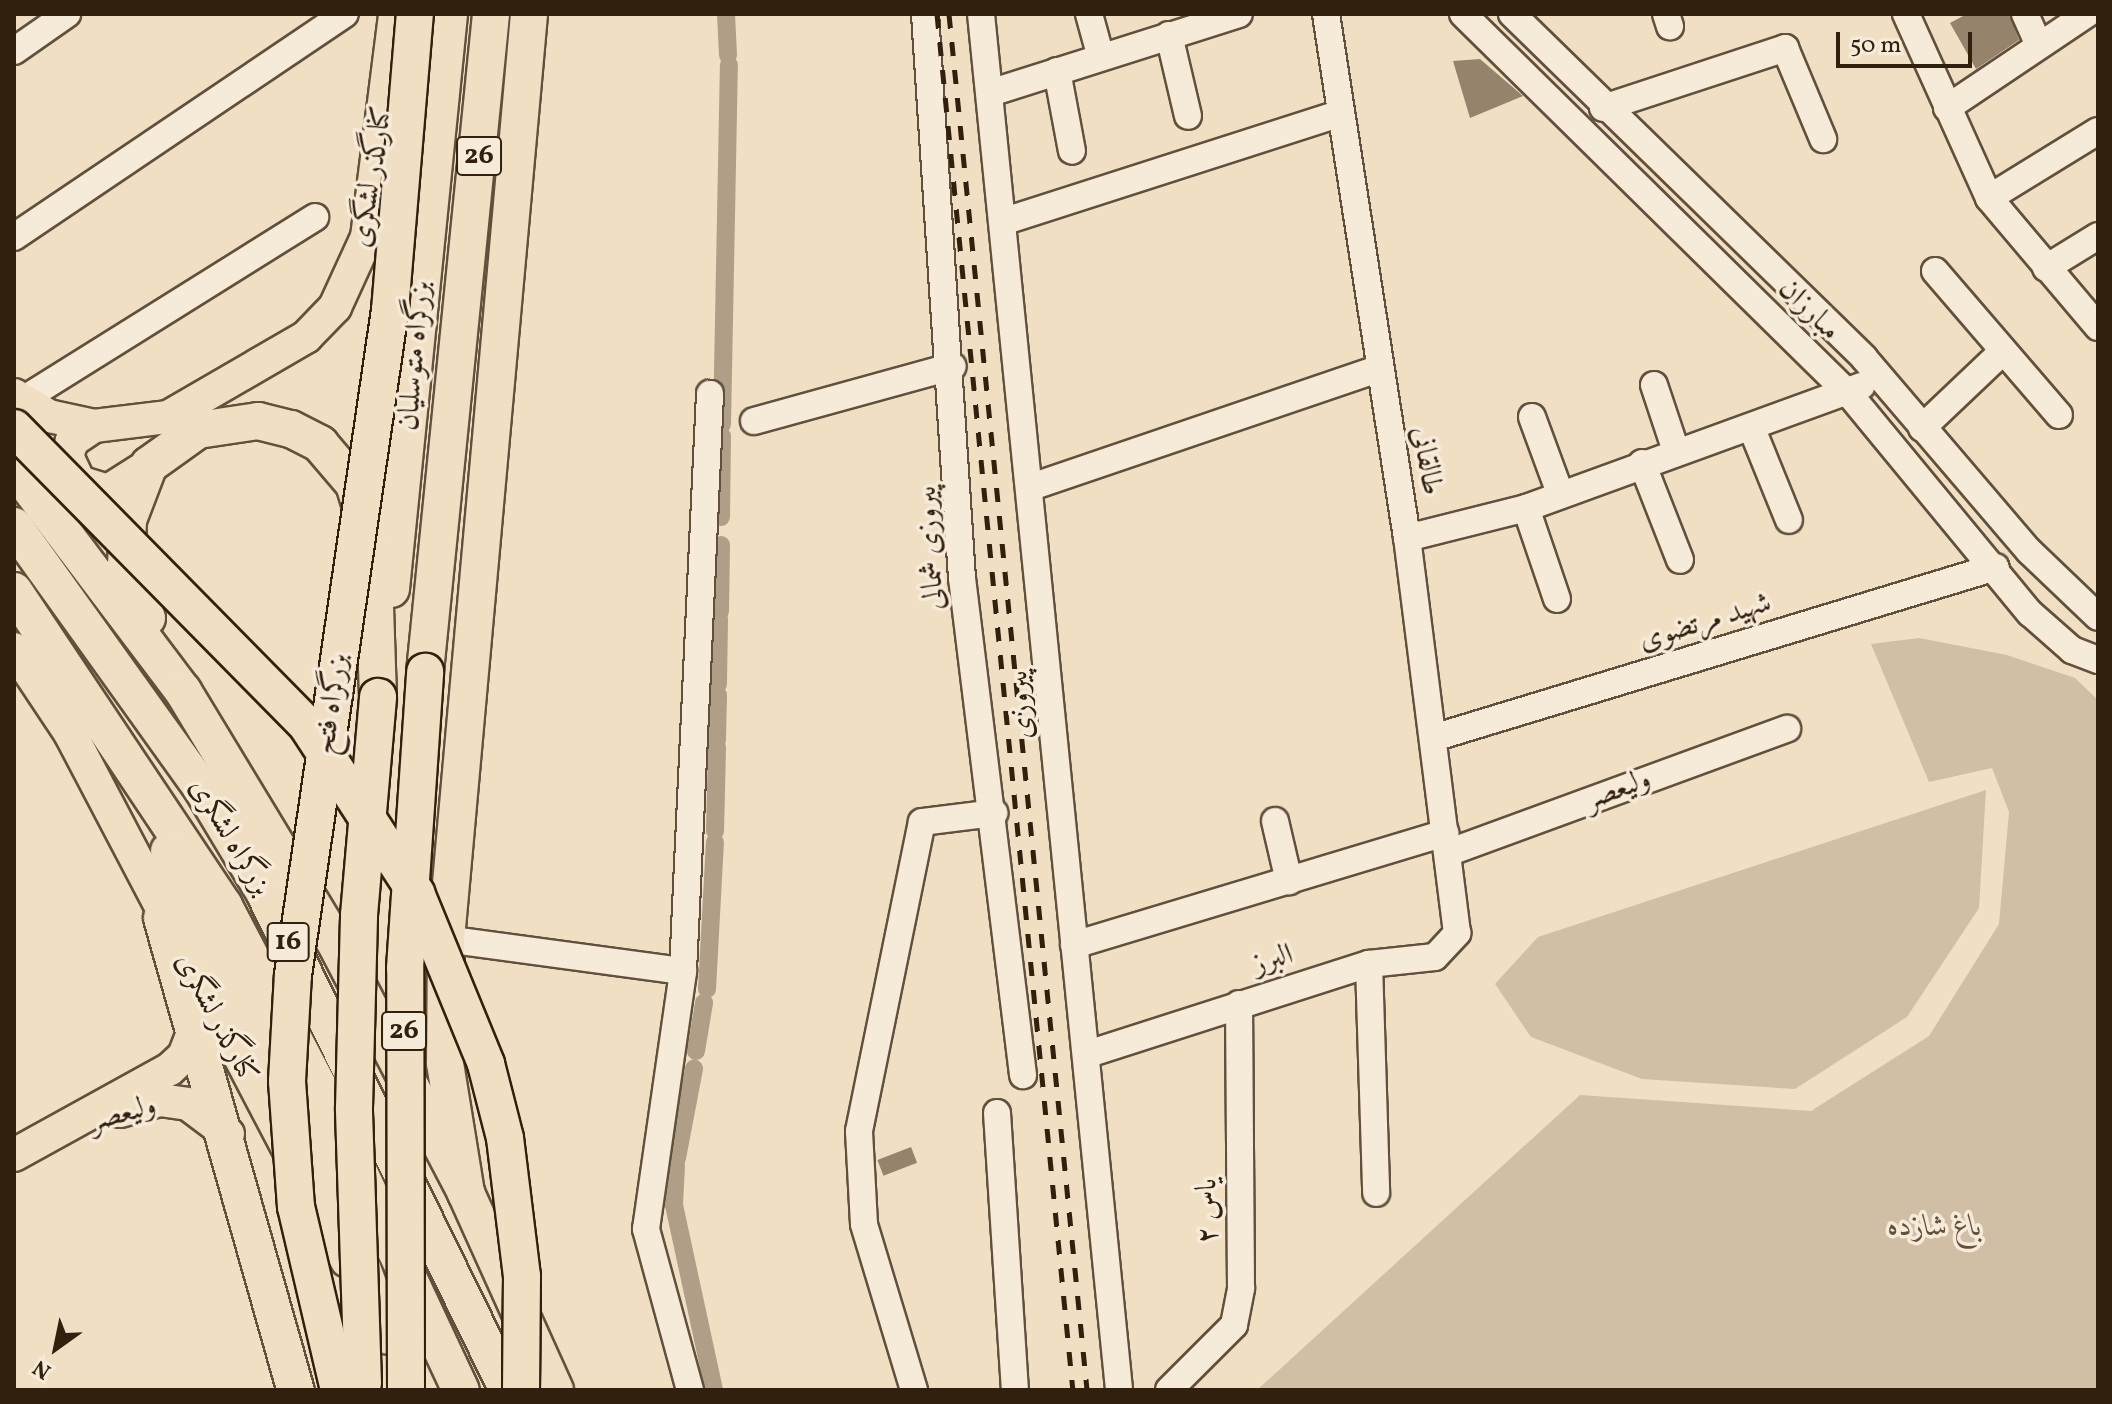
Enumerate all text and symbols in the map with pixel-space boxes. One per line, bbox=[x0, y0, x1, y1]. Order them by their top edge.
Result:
scale bar bbox=[1840, 16, 1976, 66]
text: 50 m bbox=[1850, 29, 1902, 63]
street label: کنارگذر لشگری bbox=[343, 104, 401, 250]
road number: 26 bbox=[455, 132, 503, 180]
street label: مبارزان bbox=[1770, 271, 1848, 349]
street label: بزرگراه متوسلیان bbox=[391, 280, 439, 432]
street label: طالقانی bbox=[1402, 424, 1450, 498]
street label: پیروزی شمالی bbox=[909, 485, 953, 611]
street label: شهید مرتضوی bbox=[1634, 585, 1776, 659]
street label: بزرگراه فتح bbox=[307, 651, 357, 757]
street label: پیروزی bbox=[1000, 669, 1042, 741]
street label: ولیعصر bbox=[1580, 762, 1656, 818]
street label: بزرگراه لشگری bbox=[181, 771, 279, 903]
road number: 16 bbox=[266, 918, 310, 966]
street label: البرز bbox=[1249, 937, 1297, 983]
street label: کنارگذر لشگری bbox=[167, 947, 265, 1089]
road number: 26 bbox=[380, 1007, 428, 1055]
street label: ولیعصر bbox=[86, 1088, 160, 1140]
street label: یاس ۲ bbox=[1189, 1178, 1227, 1244]
park label: باغ شازده bbox=[1888, 1209, 1982, 1245]
north arrow bbox=[16, 1308, 96, 1388]
text: N bbox=[28, 1351, 58, 1386]

